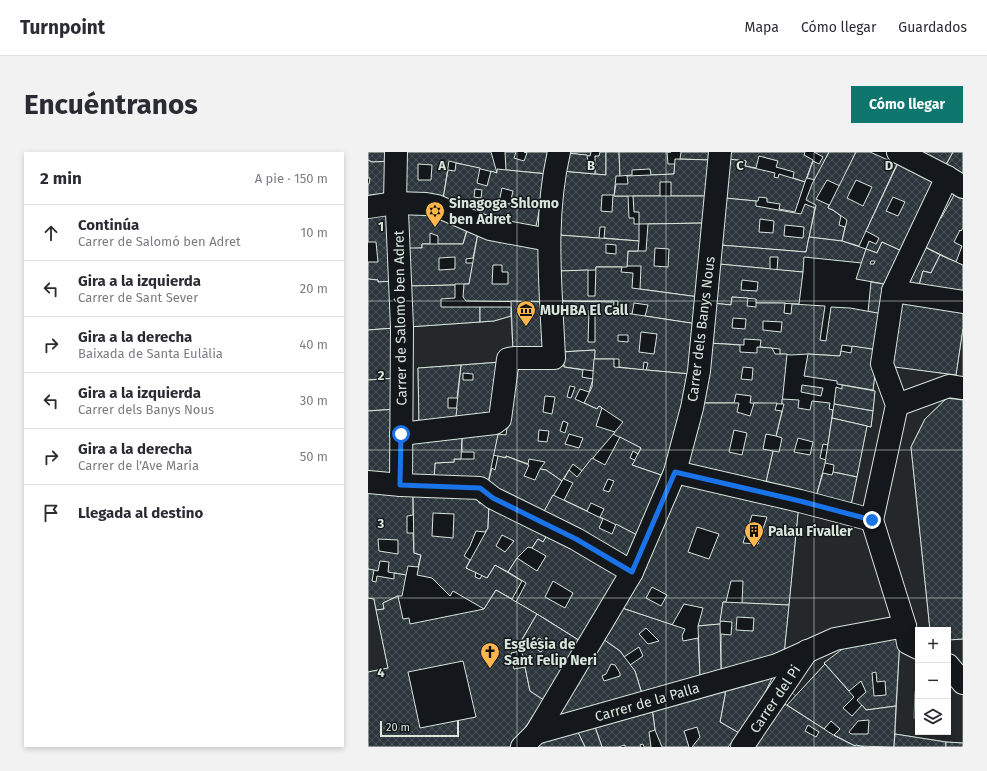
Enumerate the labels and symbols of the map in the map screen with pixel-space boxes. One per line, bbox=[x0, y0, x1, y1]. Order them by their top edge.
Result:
text: A bbox=[437, 158, 446, 173]
text: B bbox=[587, 158, 595, 173]
text: C bbox=[736, 158, 744, 173]
text: D bbox=[885, 158, 894, 173]
place label: Sinagoga Shlomo ben Adret bbox=[449, 195, 559, 228]
synagogue icon: Sinagoga Shlomo ben Adret bbox=[424, 200, 446, 228]
text: 1 bbox=[378, 219, 384, 234]
street label: Carrer de Salomó ben Adret bbox=[390, 229, 411, 406]
street label: Carrer dels Banys Nous bbox=[684, 255, 719, 403]
museum icon: MUHBA El Call bbox=[515, 299, 537, 327]
place label: MUHBA El Call bbox=[540, 302, 629, 319]
text: 2 bbox=[378, 368, 385, 383]
route start bbox=[392, 425, 410, 443]
route end bbox=[863, 511, 881, 529]
text: 3 bbox=[377, 516, 385, 531]
building icon: Palau Fivaller bbox=[743, 520, 765, 548]
place label: Palau Fivaller bbox=[768, 523, 853, 540]
place label: Església de Sant Felip Neri bbox=[504, 636, 597, 669]
church icon: Església de Sant Felip Neri bbox=[479, 641, 501, 669]
street label: Carrer del Pi bbox=[746, 662, 804, 737]
text: 4 bbox=[377, 665, 385, 680]
street label: Carrer de la Palla bbox=[593, 679, 701, 726]
scale bar bbox=[380, 719, 459, 738]

